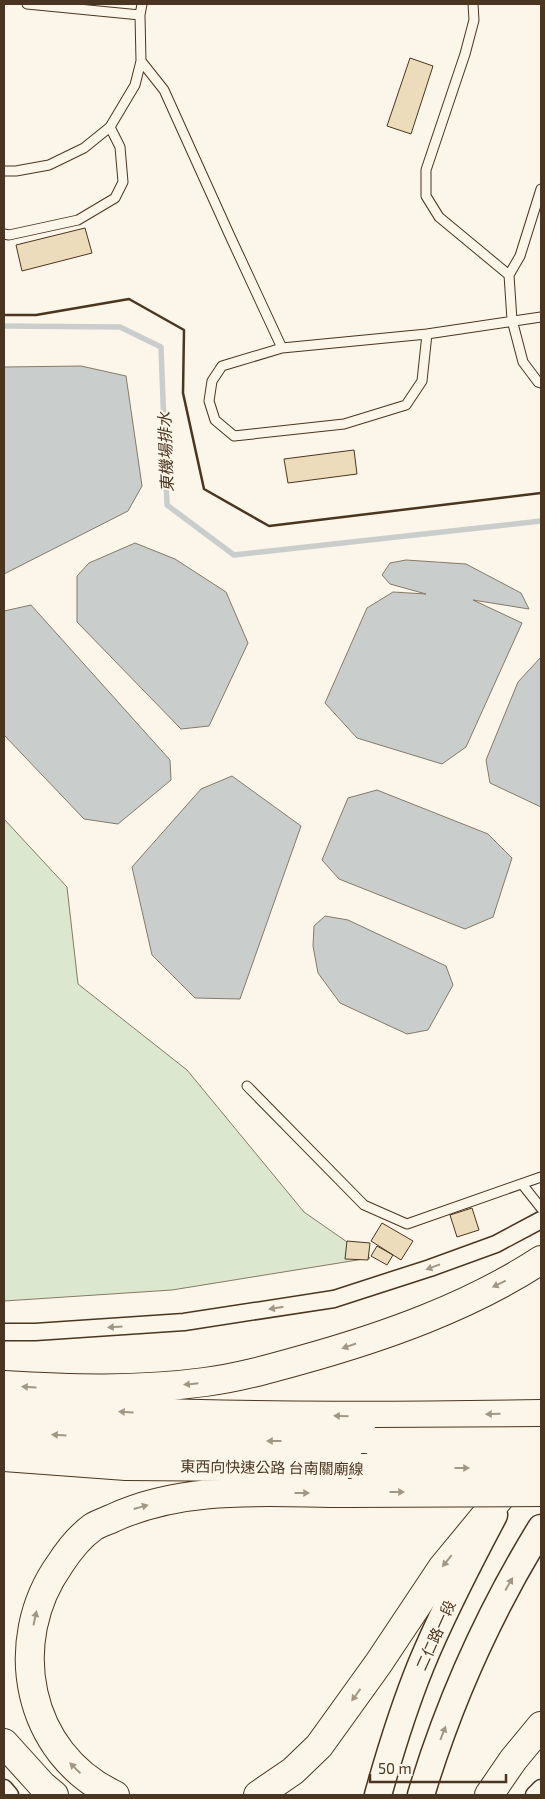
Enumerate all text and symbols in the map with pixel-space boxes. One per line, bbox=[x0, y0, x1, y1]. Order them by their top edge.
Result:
water label: 東機場排水 bbox=[154, 411, 176, 492]
one-way arrow bbox=[425, 1264, 440, 1271]
one-way arrow bbox=[492, 1281, 506, 1289]
one-way arrow bbox=[268, 1304, 284, 1312]
one-way arrow bbox=[106, 1323, 122, 1331]
one-way arrow bbox=[341, 1342, 356, 1350]
one-way arrow bbox=[183, 1380, 199, 1388]
one-way arrow bbox=[21, 1382, 37, 1390]
one-way arrow bbox=[118, 1408, 134, 1416]
one-way arrow bbox=[333, 1411, 349, 1419]
one-way arrow bbox=[484, 1411, 500, 1419]
one-way arrow bbox=[51, 1430, 67, 1438]
one-way arrow bbox=[266, 1437, 282, 1445]
street label: 東西向快速公路 台南關廟線 bbox=[180, 1456, 364, 1478]
one-way arrow bbox=[455, 1464, 471, 1472]
one-way arrow bbox=[389, 1488, 405, 1496]
one-way arrow bbox=[294, 1489, 310, 1497]
one-way arrow bbox=[134, 1503, 149, 1511]
one-way arrow bbox=[442, 1554, 453, 1567]
one-way arrow bbox=[504, 1578, 513, 1591]
street label: 二仁路一段 bbox=[412, 1597, 458, 1673]
one-way arrow bbox=[31, 1610, 39, 1626]
one-way arrow bbox=[350, 1688, 361, 1701]
one-way arrow bbox=[439, 1725, 447, 1740]
scale bar bbox=[370, 1752, 506, 1784]
text: 50 m bbox=[378, 1759, 412, 1777]
one-way arrow bbox=[69, 1762, 81, 1774]

